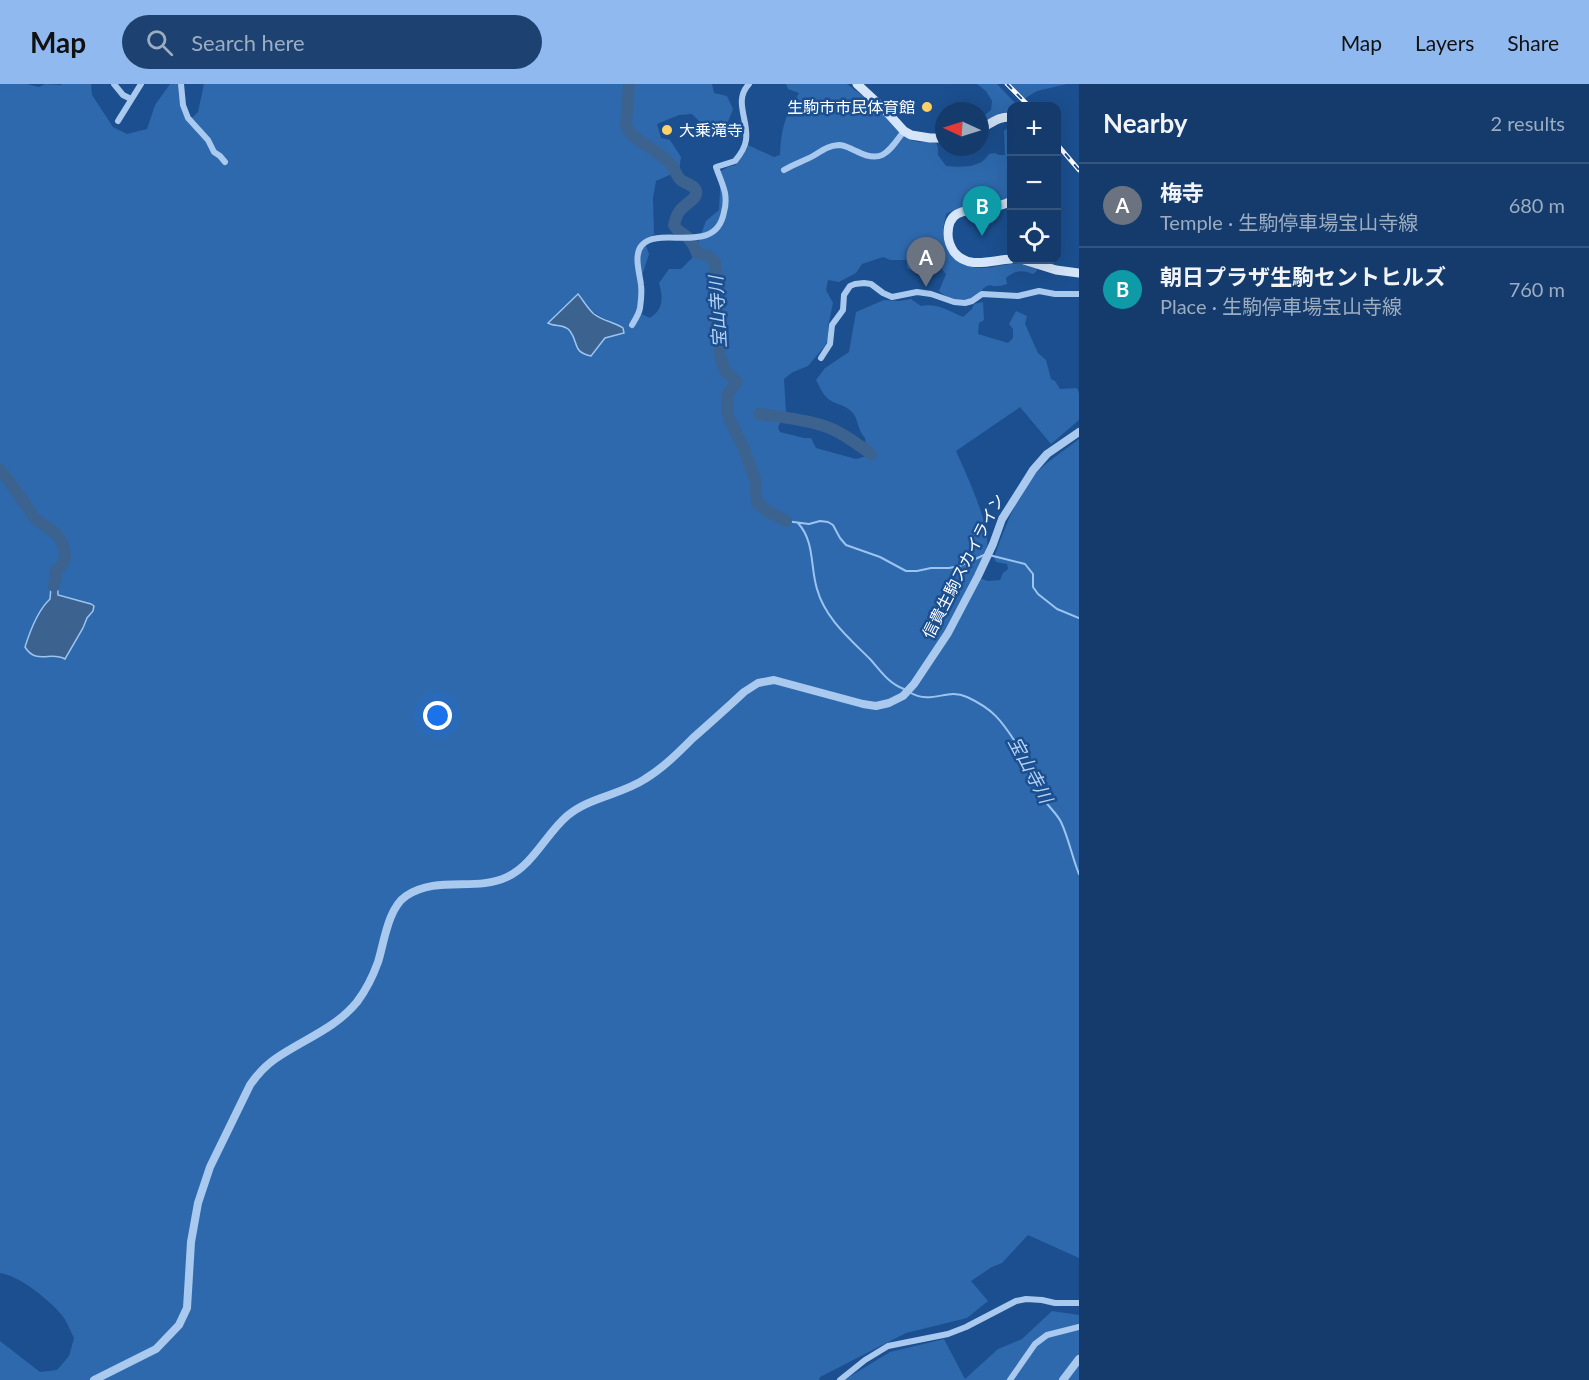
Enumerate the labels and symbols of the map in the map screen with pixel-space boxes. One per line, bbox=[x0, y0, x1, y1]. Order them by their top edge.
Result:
place label: 生駒市市民体育館 bbox=[787, 97, 915, 116]
marker: 生駒市市民体育館 bbox=[920, 100, 934, 114]
north arrow bbox=[935, 102, 989, 156]
place label: 大乗滝寺 bbox=[679, 120, 743, 139]
marker: 大乗滝寺 bbox=[660, 123, 674, 137]
pin: B bbox=[962, 186, 1002, 236]
pin: A bbox=[906, 238, 946, 287]
water label: 宝山寺川 bbox=[704, 274, 730, 349]
street label: 信貴生駒スカイライン bbox=[918, 490, 1007, 641]
your location bbox=[423, 701, 452, 730]
water label: 宝山寺川 bbox=[1004, 733, 1058, 808]

